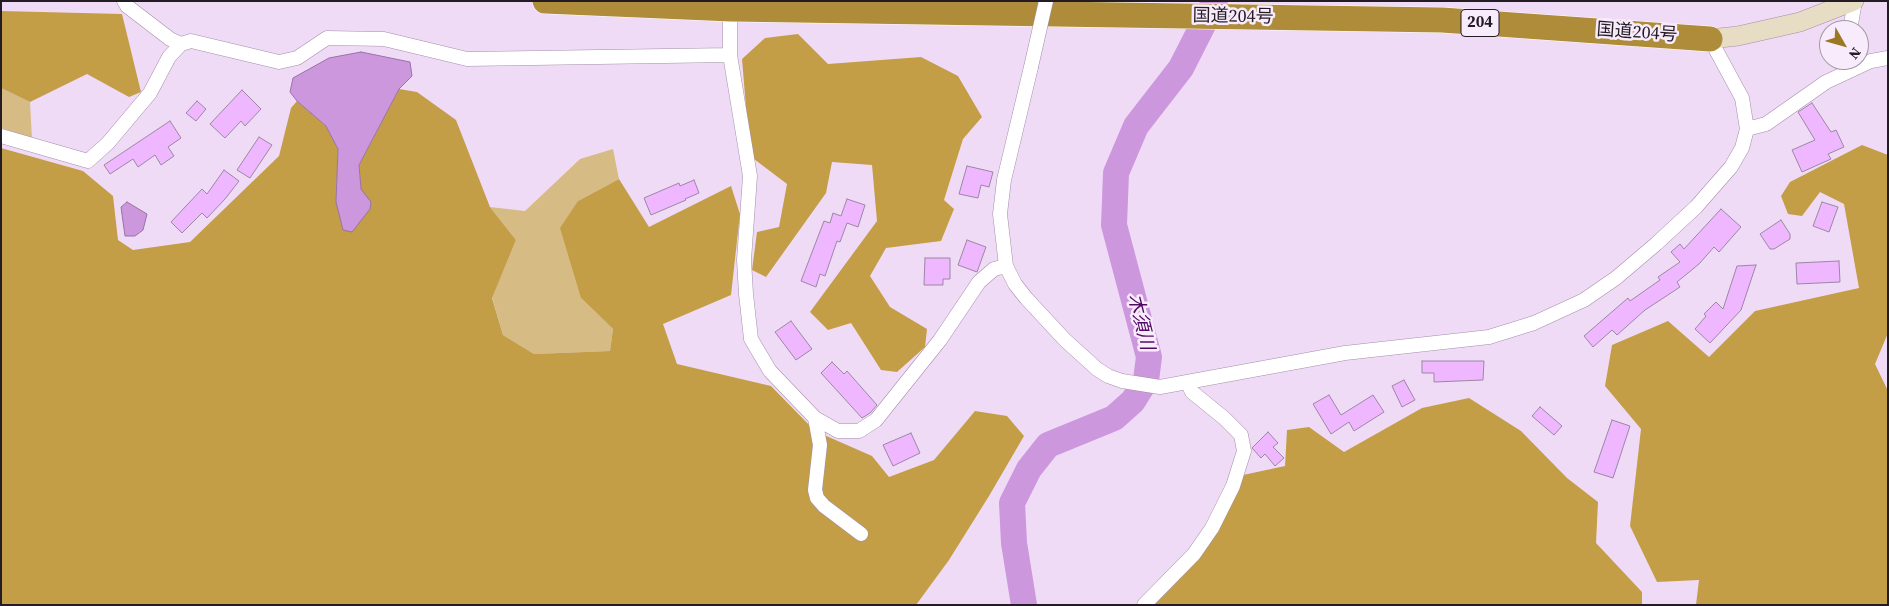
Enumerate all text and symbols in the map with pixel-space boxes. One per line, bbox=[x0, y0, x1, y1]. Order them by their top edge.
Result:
street label: 国道204号 bbox=[1192, 5, 1274, 29]
road number: 204 bbox=[1461, 9, 1499, 36]
street label: 国道204号 bbox=[1596, 19, 1678, 47]
north arrow bbox=[1819, 20, 1869, 70]
text: N bbox=[1844, 43, 1866, 64]
water label: 木須川 bbox=[1122, 292, 1158, 352]

